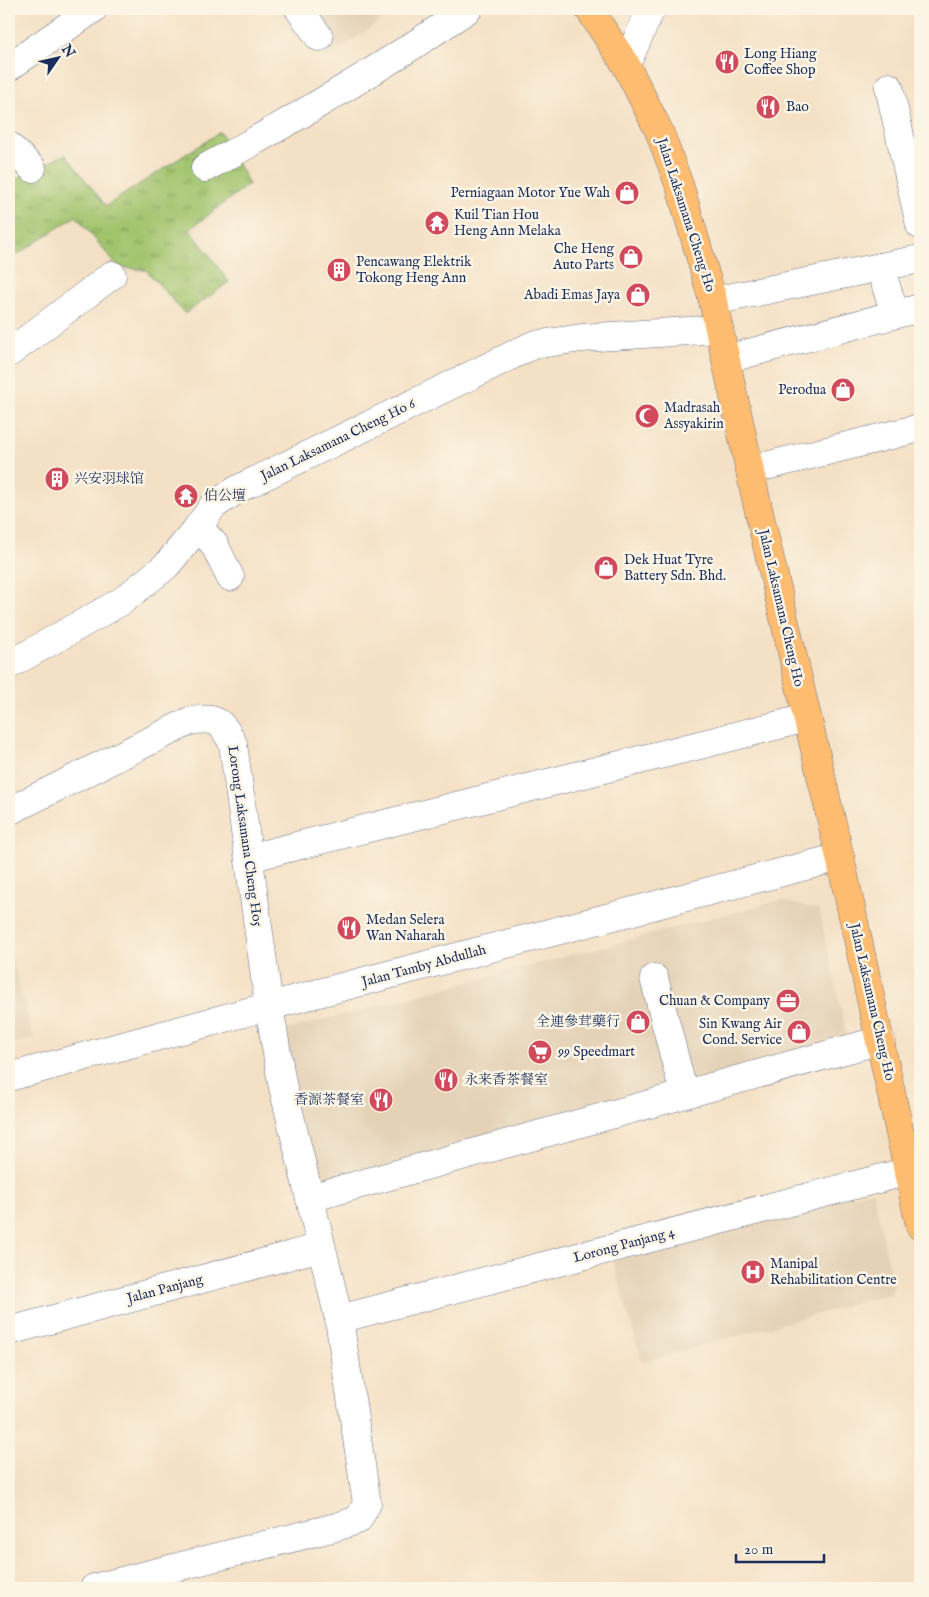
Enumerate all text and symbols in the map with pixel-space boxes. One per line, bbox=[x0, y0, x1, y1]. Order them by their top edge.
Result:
north arrow bbox=[32, 32, 82, 82]
text: N bbox=[57, 40, 79, 61]
place label: Long Hiang Coffee Shop bbox=[744, 45, 817, 79]
restaurant icon: Long Hiang Coffee Shop bbox=[714, 49, 740, 75]
restaurant icon: Bao bbox=[755, 94, 781, 120]
place label: Bao bbox=[786, 98, 809, 116]
street label: Jalan Laksamana Cheng Ho bbox=[652, 134, 720, 295]
shop icon: Perniagaan Motor Yue Wah bbox=[614, 180, 640, 206]
place label: Perniagaan Motor Yue Wah bbox=[450, 184, 611, 202]
place label: Kuil Tian Hou Heng Ann Melaka bbox=[454, 206, 562, 240]
temple icon: Kuil Tian Hou Heng Ann Melaka bbox=[424, 210, 450, 236]
place label: Che Heng Auto Parts bbox=[552, 240, 614, 274]
shop icon: Che Heng Auto Parts bbox=[618, 244, 644, 270]
place label: Pencawang Elektrik Tokong Heng Ann bbox=[356, 253, 472, 287]
building icon: Pencawang Elektrik Tokong Heng Ann bbox=[326, 257, 352, 283]
shop icon: Abadi Emas Jaya bbox=[625, 282, 651, 308]
place label: Abadi Emas Jaya bbox=[523, 286, 621, 304]
shop icon: Perodua bbox=[830, 377, 856, 403]
place label: Perodua bbox=[778, 381, 827, 399]
street label: Jalan Laksamana Cheng Ho 6 bbox=[256, 394, 419, 486]
place label: Madrasah Assyakirin bbox=[663, 399, 724, 433]
mosque icon: Madrasah Assyakirin bbox=[634, 403, 660, 429]
building icon: 兴安羽球馆 bbox=[44, 466, 70, 492]
place label: 兴安羽球馆 bbox=[74, 470, 144, 488]
temple icon: 伯公壇 bbox=[173, 483, 199, 509]
place label: 伯公壇 bbox=[204, 487, 246, 505]
street label: Jalan Laksamana Cheng Ho bbox=[754, 526, 808, 689]
place label: Dek Huat Tyre Battery Sdn. Bhd. bbox=[624, 551, 726, 585]
shop icon: Dek Huat Tyre Battery Sdn. Bhd. bbox=[593, 555, 619, 581]
street label: Lorong Laksamana Cheng Ho5 bbox=[223, 744, 267, 928]
place label: Medan Selera Wan Naharah bbox=[366, 911, 446, 945]
restaurant icon: Medan Selera Wan Naharah bbox=[336, 915, 362, 941]
street label: Jalan Laksamana Cheng Ho bbox=[845, 920, 899, 1083]
street label: Jalan Tamby Abdullah bbox=[358, 941, 489, 992]
office icon: Chuan & Company bbox=[775, 988, 801, 1014]
place label: Chuan & Company bbox=[659, 992, 770, 1010]
shop icon: 全連參茸藥行 bbox=[625, 1009, 651, 1035]
place label: 全連參茸藥行 bbox=[536, 1013, 620, 1031]
place label: Sin Kwang Air Cond. Service bbox=[699, 1015, 783, 1049]
shop icon: Sin Kwang Air Cond. Service bbox=[786, 1019, 812, 1045]
supermarket icon: 99 Speedmart bbox=[527, 1039, 553, 1065]
place label: 99 Speedmart bbox=[557, 1043, 635, 1061]
restaurant icon: 永来香茶餐室 bbox=[433, 1067, 459, 1093]
place label: 永来香茶餐室 bbox=[464, 1071, 548, 1089]
restaurant icon: 香源茶餐室 bbox=[368, 1087, 394, 1113]
place label: 香源茶餐室 bbox=[294, 1091, 364, 1109]
street label: Lorong Panjang 4 bbox=[571, 1223, 677, 1267]
place label: Manipal Rehabilitation Centre bbox=[770, 1255, 897, 1289]
hospital icon: Manipal Rehabilitation Centre bbox=[740, 1259, 766, 1285]
street label: Jalan Panjang bbox=[123, 1270, 205, 1308]
scale bar bbox=[736, 1532, 824, 1564]
text: 20 m bbox=[744, 1540, 774, 1559]

